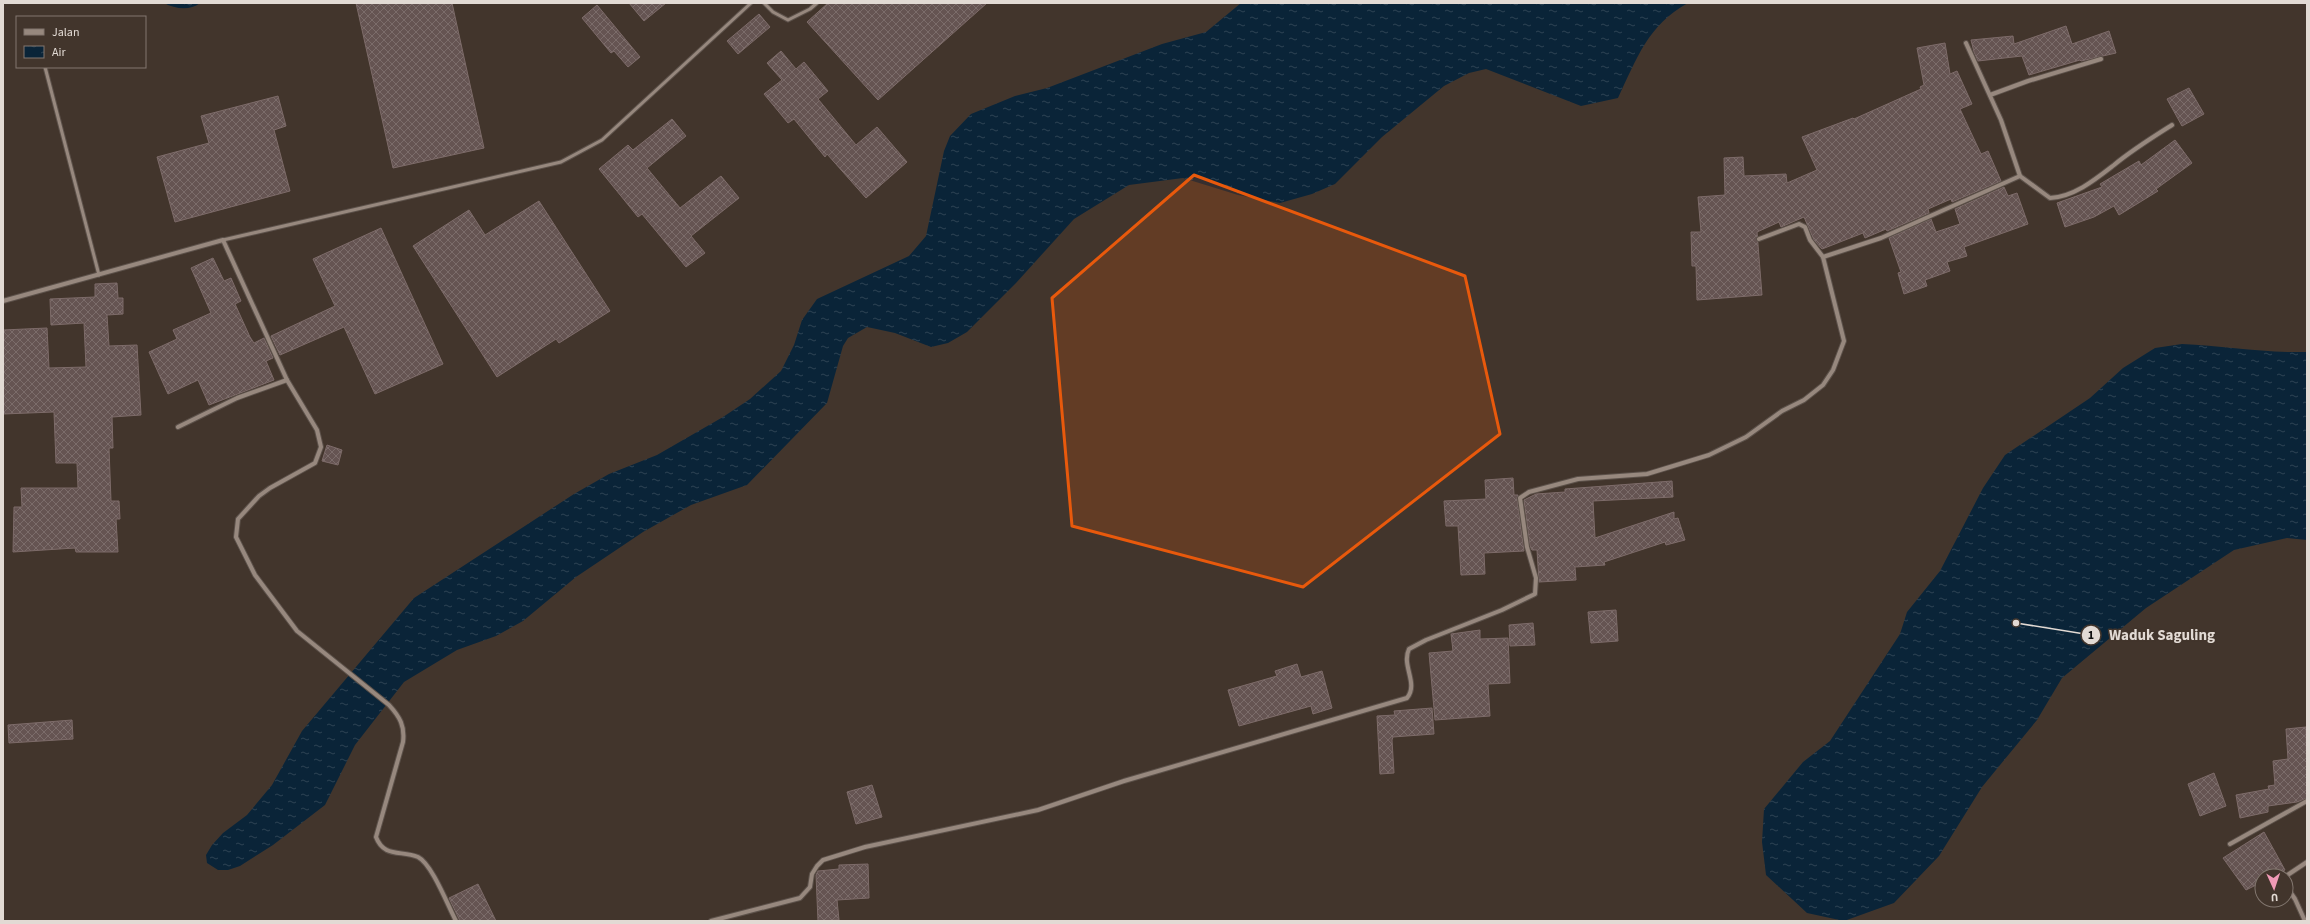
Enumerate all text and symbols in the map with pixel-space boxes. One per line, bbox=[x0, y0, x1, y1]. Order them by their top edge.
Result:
legend bbox=[16, 16, 146, 68]
text: Jalan bbox=[52, 24, 79, 41]
text: Air bbox=[52, 44, 66, 61]
callout: Waduk Saguling bbox=[2081, 622, 2223, 649]
text: Waduk Saguling bbox=[2109, 625, 2215, 646]
text: 1 bbox=[2088, 627, 2094, 644]
north arrow bbox=[2254, 868, 2294, 908]
text: U bbox=[2270, 890, 2279, 905]

